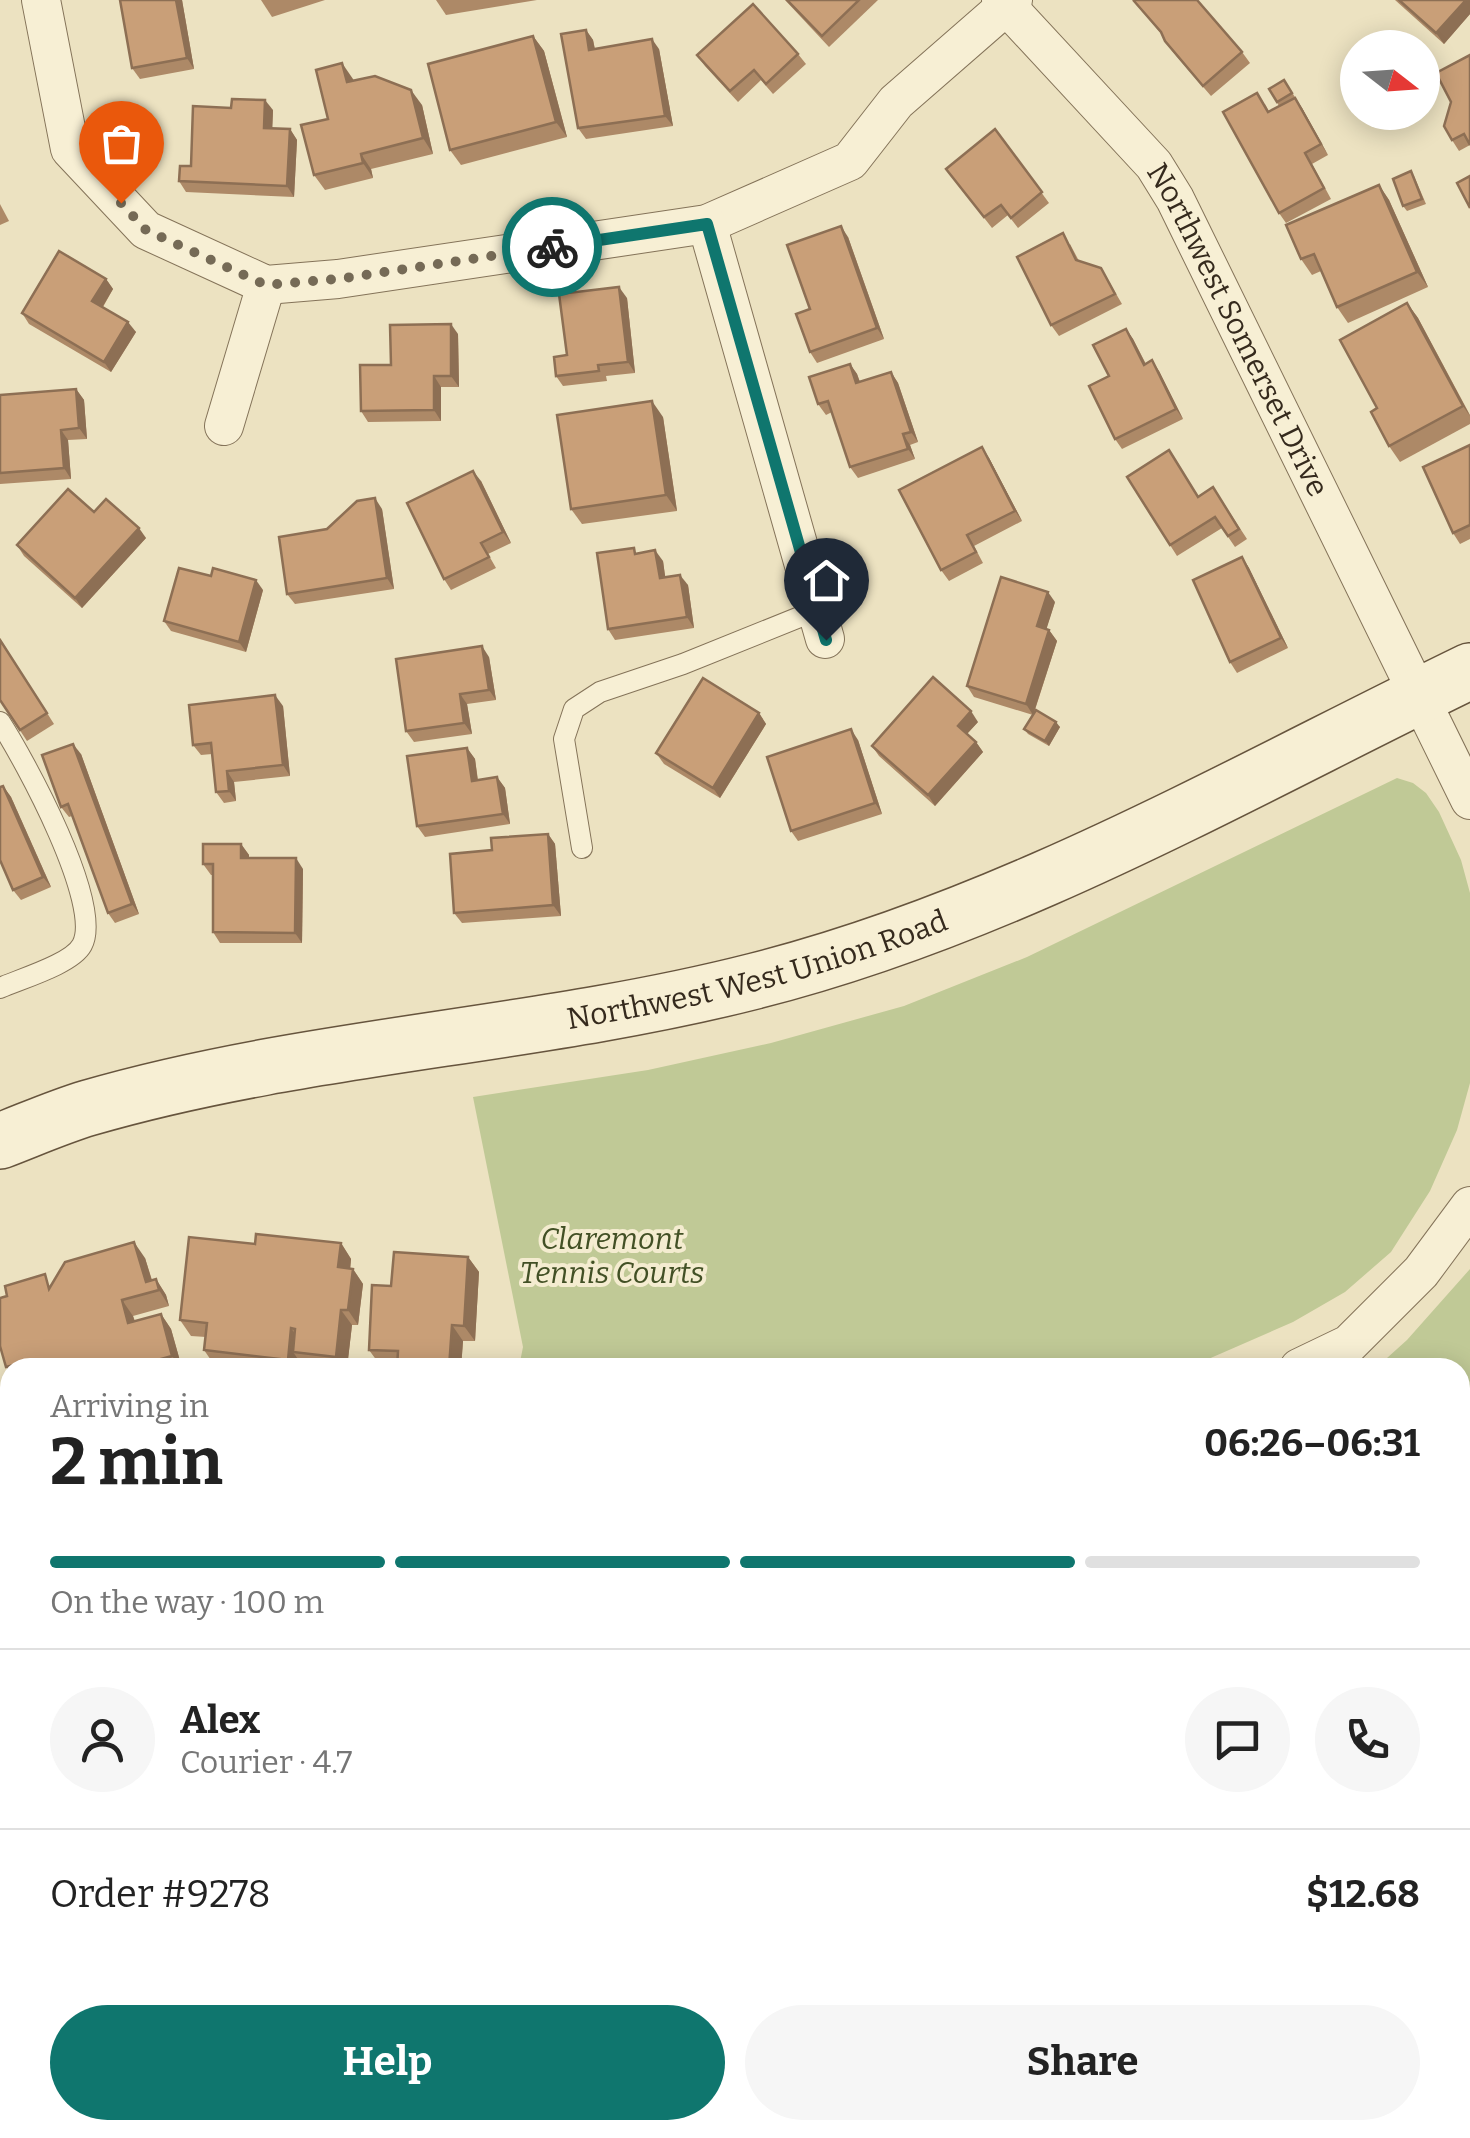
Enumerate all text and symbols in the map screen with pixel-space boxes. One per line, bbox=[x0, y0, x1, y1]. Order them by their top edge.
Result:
north arrow bbox=[1340, 30, 1440, 130]
map controls bbox=[1340, 30, 1440, 130]
pin bbox=[79, 101, 164, 204]
icon: bag bbox=[94, 116, 149, 171]
street label: Northwest Somerset Drive bbox=[1139, 156, 1336, 502]
courier bbox=[502, 197, 602, 297]
icon: bike bbox=[525, 220, 580, 275]
pin bbox=[784, 538, 869, 641]
icon: home bbox=[799, 553, 854, 608]
street label: Northwest West Union Road bbox=[564, 902, 953, 1037]
park label: Claremont Tennis Courts bbox=[520, 1221, 704, 1291]
text: Arriving in bbox=[50, 1387, 209, 1425]
text: 06:26–06:31 bbox=[1204, 1420, 1420, 1466]
text: 2 min bbox=[50, 1423, 223, 1501]
text: On the way · 100 m bbox=[50, 1583, 324, 1621]
button: person bbox=[50, 1687, 155, 1792]
button: chat bbox=[1185, 1687, 1290, 1792]
button: phone bbox=[1315, 1687, 1420, 1792]
text: Alex bbox=[180, 1697, 260, 1743]
text: Courier · 4.7 bbox=[180, 1743, 352, 1781]
text: Order #9278 bbox=[50, 1871, 271, 1917]
text: $12.68 bbox=[1306, 1871, 1420, 1917]
button: Help bbox=[50, 2005, 725, 2120]
button: Share bbox=[745, 2005, 1420, 2120]

